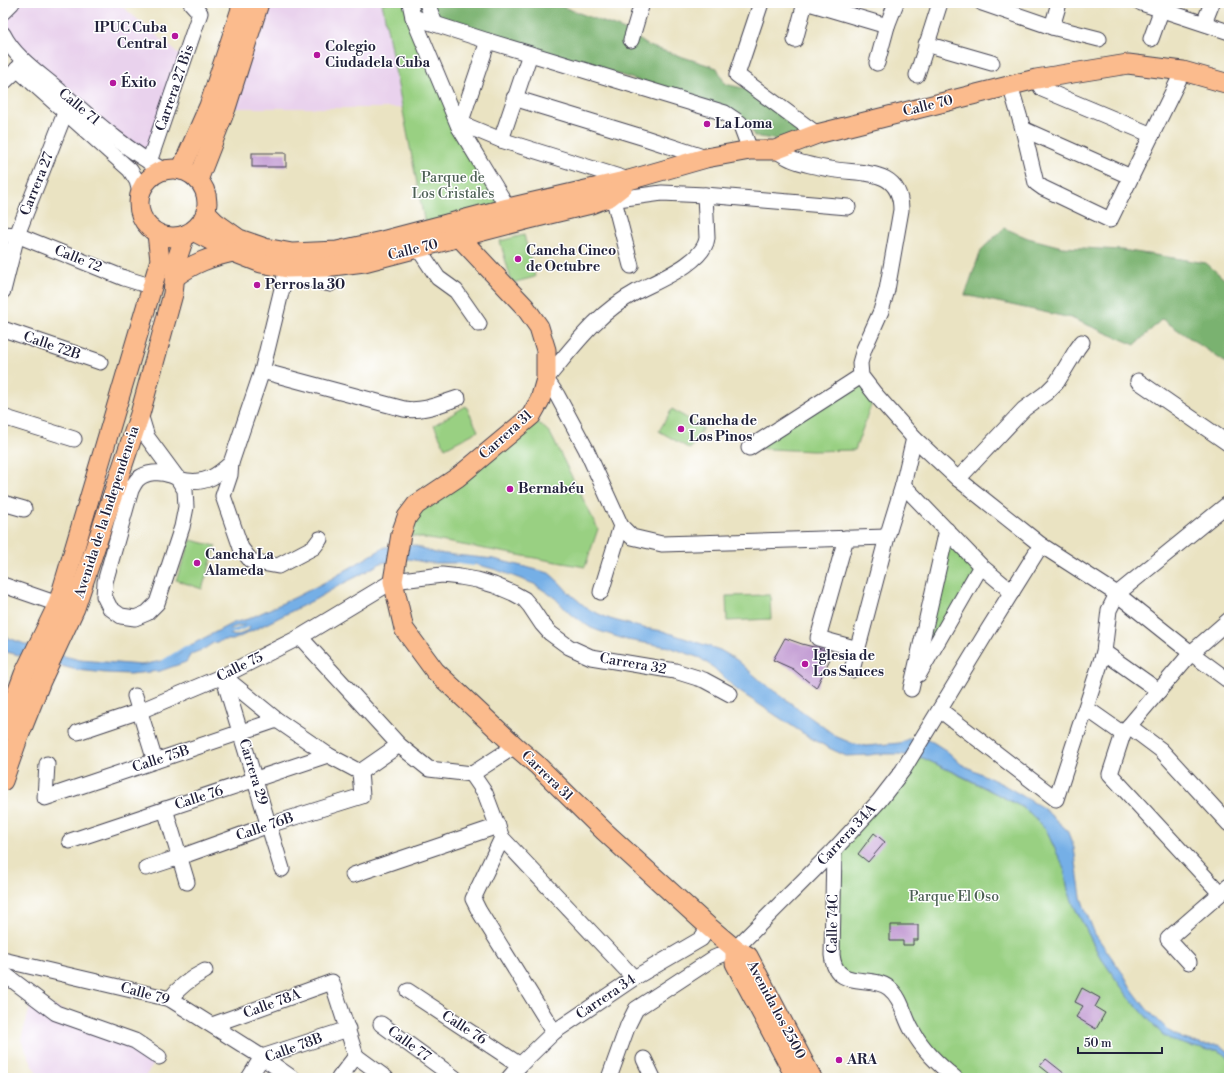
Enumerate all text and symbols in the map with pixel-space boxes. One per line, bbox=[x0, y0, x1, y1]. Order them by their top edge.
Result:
place label: IPUC Cuba Central bbox=[94, 19, 167, 53]
marker: IPUC Cuba Central bbox=[170, 31, 180, 41]
place label: Colegio Ciudadela Cuba bbox=[325, 38, 431, 72]
street label: Carrera 27 Bis bbox=[152, 42, 198, 134]
marker: Colegio Ciudadela Cuba bbox=[312, 50, 322, 60]
place label: Éxito bbox=[121, 72, 157, 92]
marker: Éxito bbox=[108, 78, 118, 88]
street label: Calle 71 bbox=[55, 85, 103, 129]
street label: Calle 70 bbox=[901, 91, 955, 121]
place label: La Loma bbox=[715, 115, 773, 133]
marker: La Loma bbox=[702, 119, 712, 129]
street label: Carrera 27 bbox=[16, 150, 58, 218]
park label: Parque de Los Cristales bbox=[412, 169, 494, 203]
street label: Calle 70 bbox=[386, 235, 440, 265]
street label: Calle 72 bbox=[52, 241, 104, 277]
place label: Cancha Cinco de Octubre bbox=[526, 242, 616, 276]
marker: Cancha Cinco de Octubre bbox=[513, 254, 523, 264]
place label: Perros la 30 bbox=[265, 276, 345, 294]
marker: Perros la 30 bbox=[252, 280, 262, 290]
street label: Calle 72B bbox=[21, 328, 83, 364]
street label: Carrera 31 bbox=[476, 406, 536, 464]
place label: Cancha de Los Pinos bbox=[689, 412, 758, 446]
street label: Avenida de la Independencia bbox=[70, 423, 144, 601]
marker: Cancha de Los Pinos bbox=[676, 424, 686, 434]
place label: Bernabéu bbox=[518, 480, 585, 498]
marker: Bernabéu bbox=[505, 484, 515, 494]
place label: Cancha La Alameda bbox=[204, 546, 274, 580]
marker: Cancha La Alameda bbox=[192, 558, 202, 568]
place label: Iglesia de Los Sauces bbox=[813, 647, 884, 681]
street label: Calle 75 bbox=[214, 648, 266, 686]
street label: Carrera 32 bbox=[598, 649, 668, 679]
marker: Iglesia de Los Sauces bbox=[800, 659, 810, 669]
street label: Carrera 29 bbox=[234, 737, 272, 807]
street label: Calle 75B bbox=[130, 741, 192, 777]
street label: Carrera 31 bbox=[517, 747, 577, 805]
street label: Calle 76 bbox=[172, 782, 226, 814]
street label: Carrera 34A bbox=[814, 800, 880, 870]
street label: Calle 76B bbox=[234, 809, 296, 845]
park label: Parque El Oso bbox=[909, 888, 999, 906]
street label: Calle 74C bbox=[823, 894, 843, 954]
street label: Avenida los 2500 bbox=[742, 957, 810, 1062]
street label: Carrera 34 bbox=[573, 970, 639, 1024]
street label: Calle 79 bbox=[118, 979, 172, 1009]
street label: Calle 78A bbox=[241, 985, 304, 1023]
street label: Calle 76 bbox=[438, 1007, 490, 1049]
street label: Calle 77 bbox=[384, 1022, 434, 1066]
street label: Calle 78B bbox=[263, 1029, 325, 1067]
scale bar bbox=[1078, 1029, 1162, 1055]
text: 50 m bbox=[1084, 1036, 1112, 1051]
place label: ARA bbox=[846, 1051, 878, 1069]
marker: ARA bbox=[834, 1055, 844, 1065]

